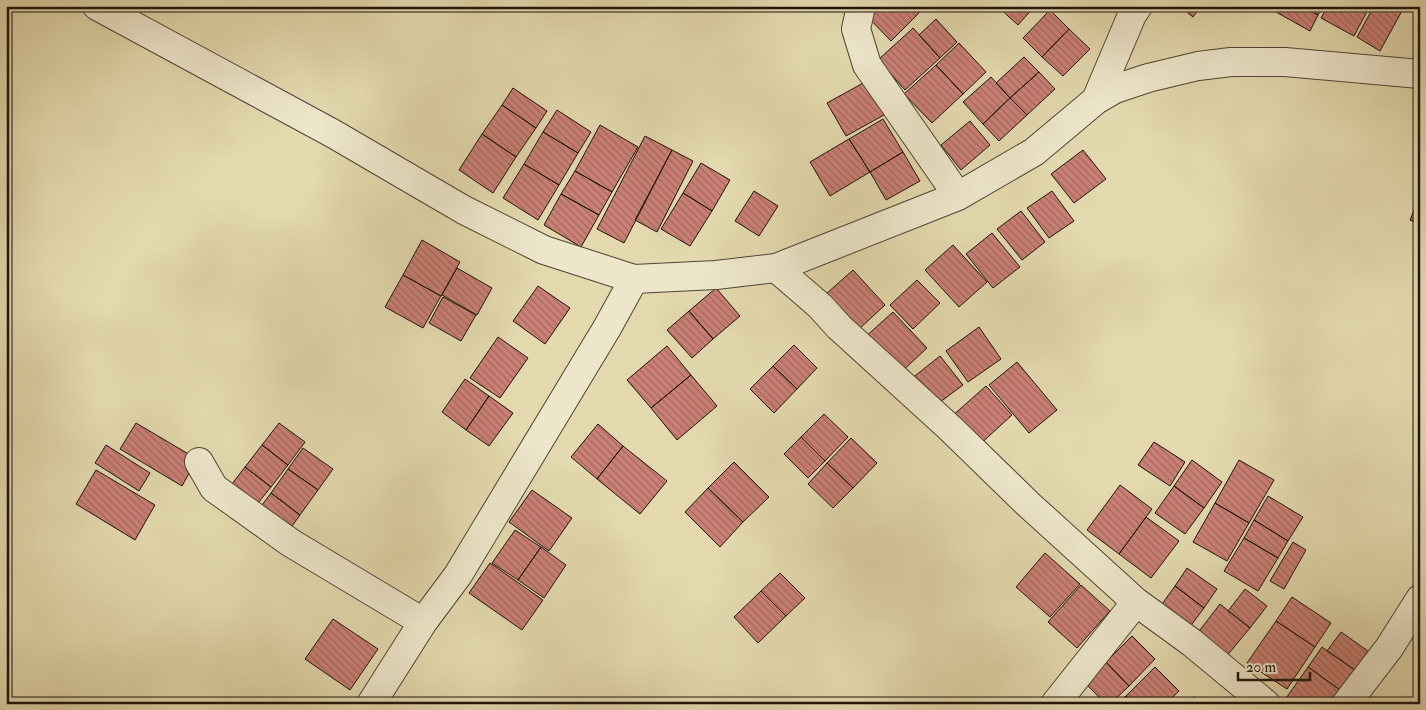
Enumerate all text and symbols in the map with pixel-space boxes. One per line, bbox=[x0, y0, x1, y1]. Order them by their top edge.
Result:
scale bar bbox=[1238, 650, 1311, 682]
text: 20 m bbox=[1246, 658, 1276, 677]

